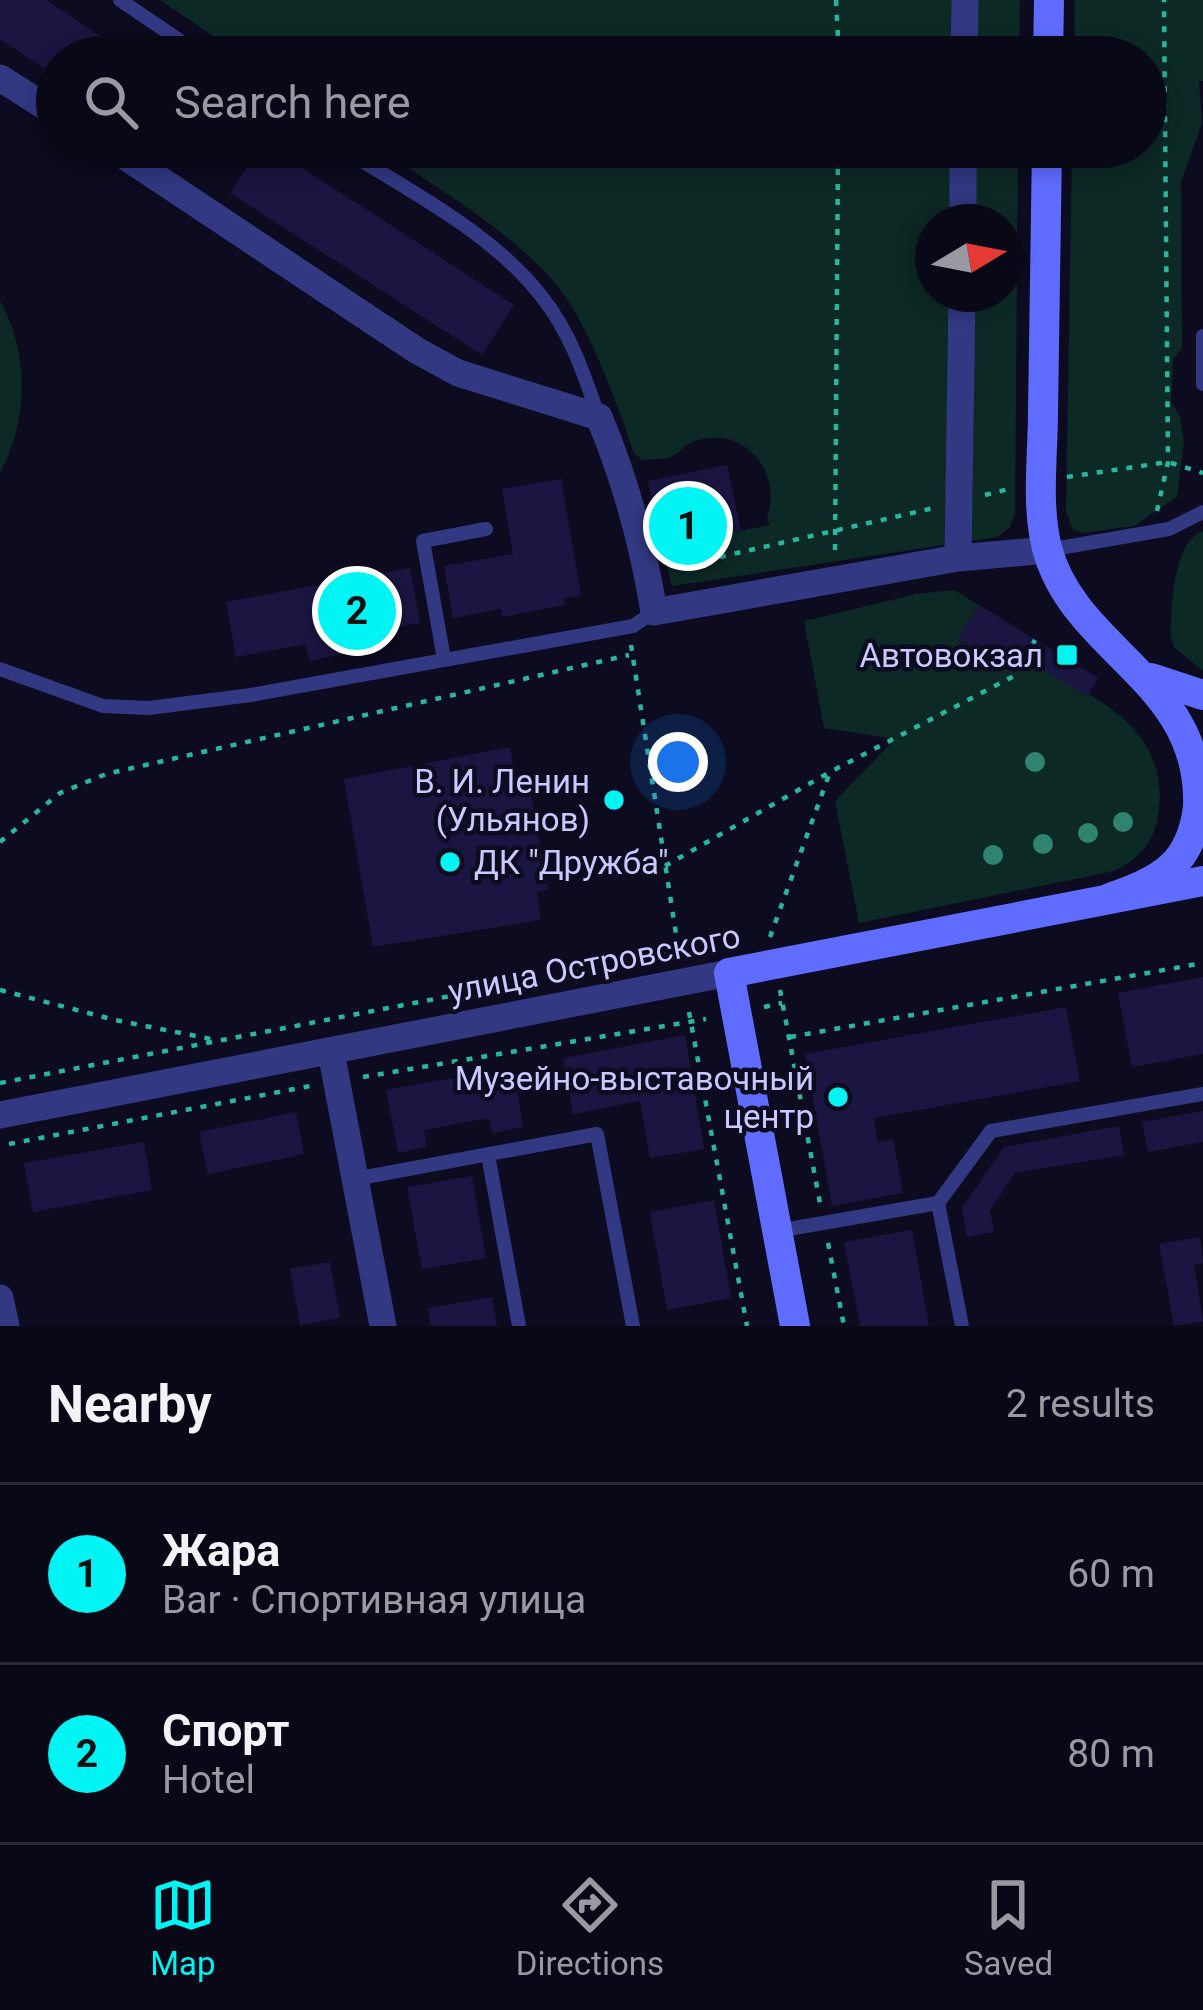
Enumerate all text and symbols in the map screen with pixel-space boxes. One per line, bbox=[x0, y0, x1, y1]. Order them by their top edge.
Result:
search box bbox=[36, 36, 1167, 168]
icon: search bbox=[78, 69, 144, 135]
text: Search here bbox=[174, 76, 411, 129]
north arrow bbox=[915, 204, 1023, 312]
pin: 1 bbox=[649, 481, 727, 571]
pin: 2 bbox=[318, 566, 396, 656]
place label: Автовокзал bbox=[859, 636, 1043, 675]
marker: Автовокзал bbox=[1054, 642, 1080, 668]
your location bbox=[648, 732, 708, 792]
place label: В. И. Ленин (Ульянов) bbox=[414, 762, 590, 839]
marker: В. И. Ленин (Ульянов) bbox=[601, 787, 627, 813]
place label: ДК "Дружба" bbox=[474, 843, 669, 882]
marker: ДК "Дружба" bbox=[437, 849, 463, 875]
street label: улица Островского bbox=[445, 916, 743, 1011]
place label: Музейно-выставочный центр bbox=[455, 1059, 814, 1136]
marker: Музейно-выставочный центр bbox=[825, 1084, 851, 1110]
text: Nearby bbox=[48, 1375, 212, 1434]
text: 2 results bbox=[1006, 1381, 1155, 1427]
text: Жара bbox=[162, 1524, 280, 1577]
text: 1 bbox=[76, 1551, 98, 1597]
text: 60 m bbox=[1067, 1551, 1155, 1597]
text: Bar · Спортивная улица bbox=[162, 1577, 586, 1623]
text: Спорт bbox=[162, 1704, 289, 1757]
text: 2 bbox=[76, 1731, 98, 1777]
text: 80 m bbox=[1067, 1731, 1155, 1777]
text: Hotel bbox=[162, 1757, 255, 1803]
tab: Map bbox=[150, 1872, 216, 1983]
tab: Directions bbox=[516, 1872, 664, 1983]
tab: Saved bbox=[964, 1872, 1053, 1983]

